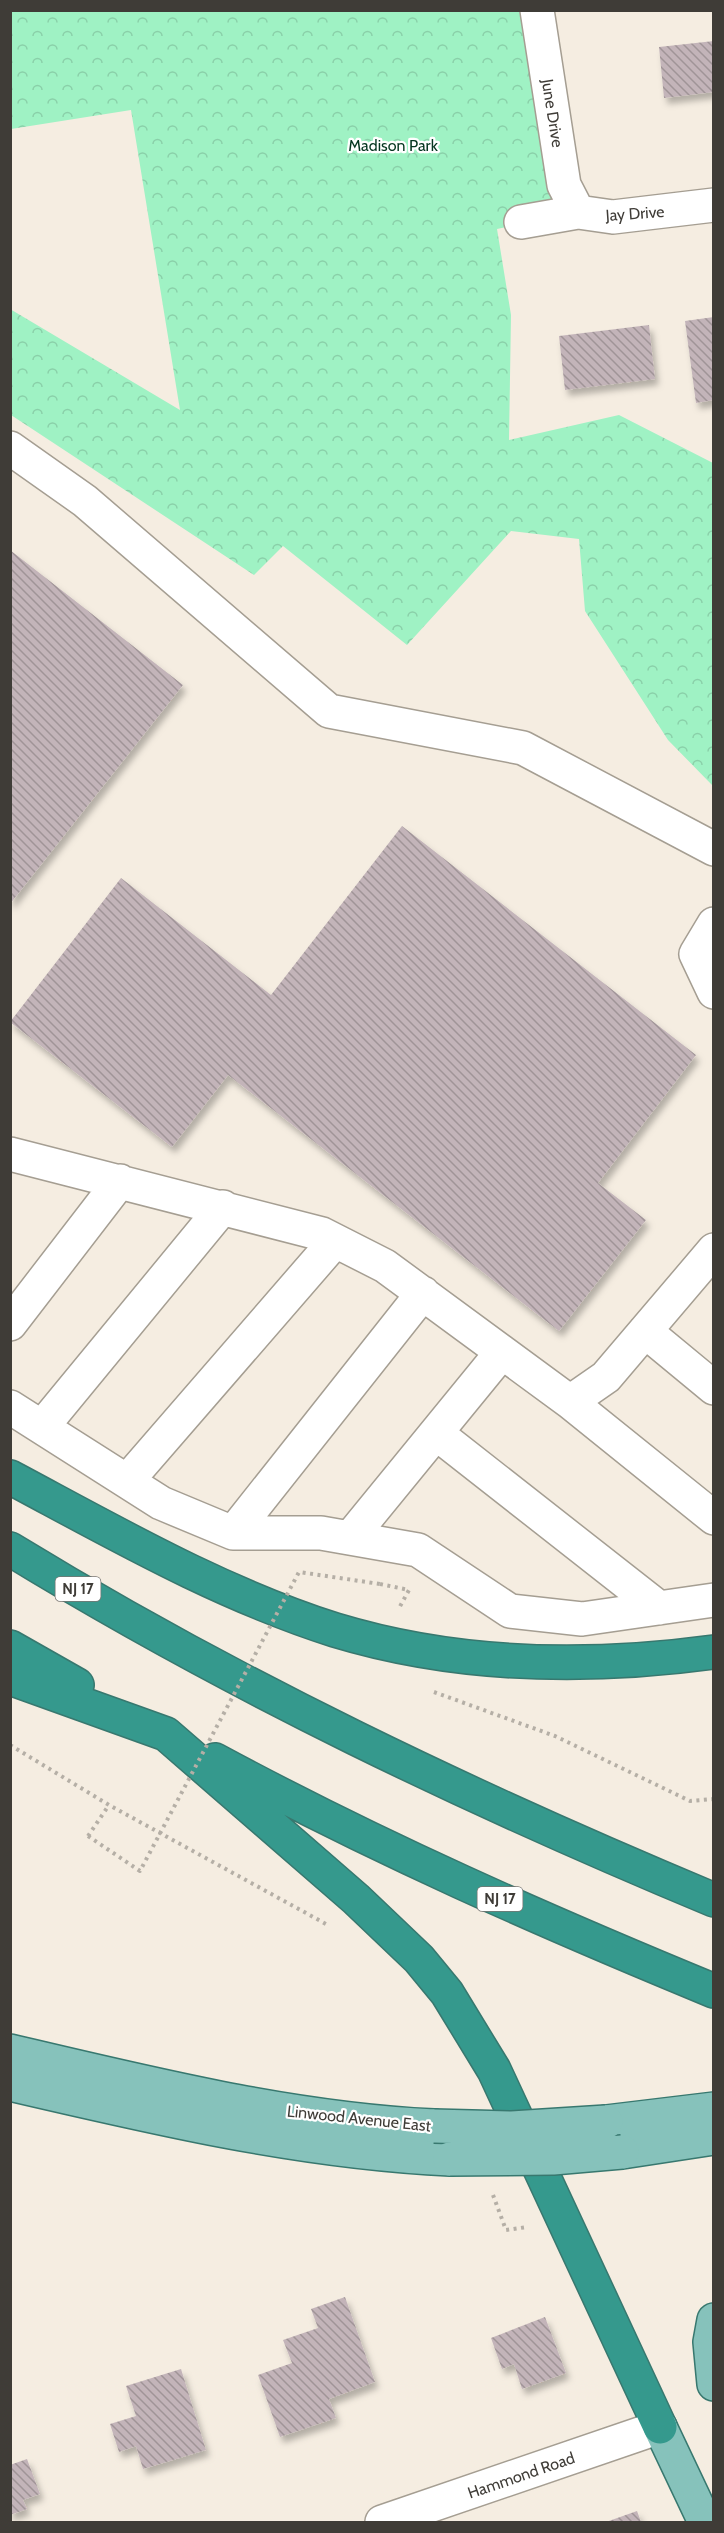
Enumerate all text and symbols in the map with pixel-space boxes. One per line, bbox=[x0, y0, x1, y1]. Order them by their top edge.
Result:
street label: June Drive bbox=[538, 77, 567, 149]
park label: Madison Park bbox=[348, 136, 439, 155]
street label: Jay Drive bbox=[604, 202, 665, 225]
road number: NJ 17 bbox=[56, 1577, 100, 1601]
road number: NJ 17 bbox=[478, 1887, 522, 1911]
street label: Linwood Avenue East bbox=[286, 2101, 433, 2136]
street label: Hammond Road bbox=[465, 2448, 577, 2503]

